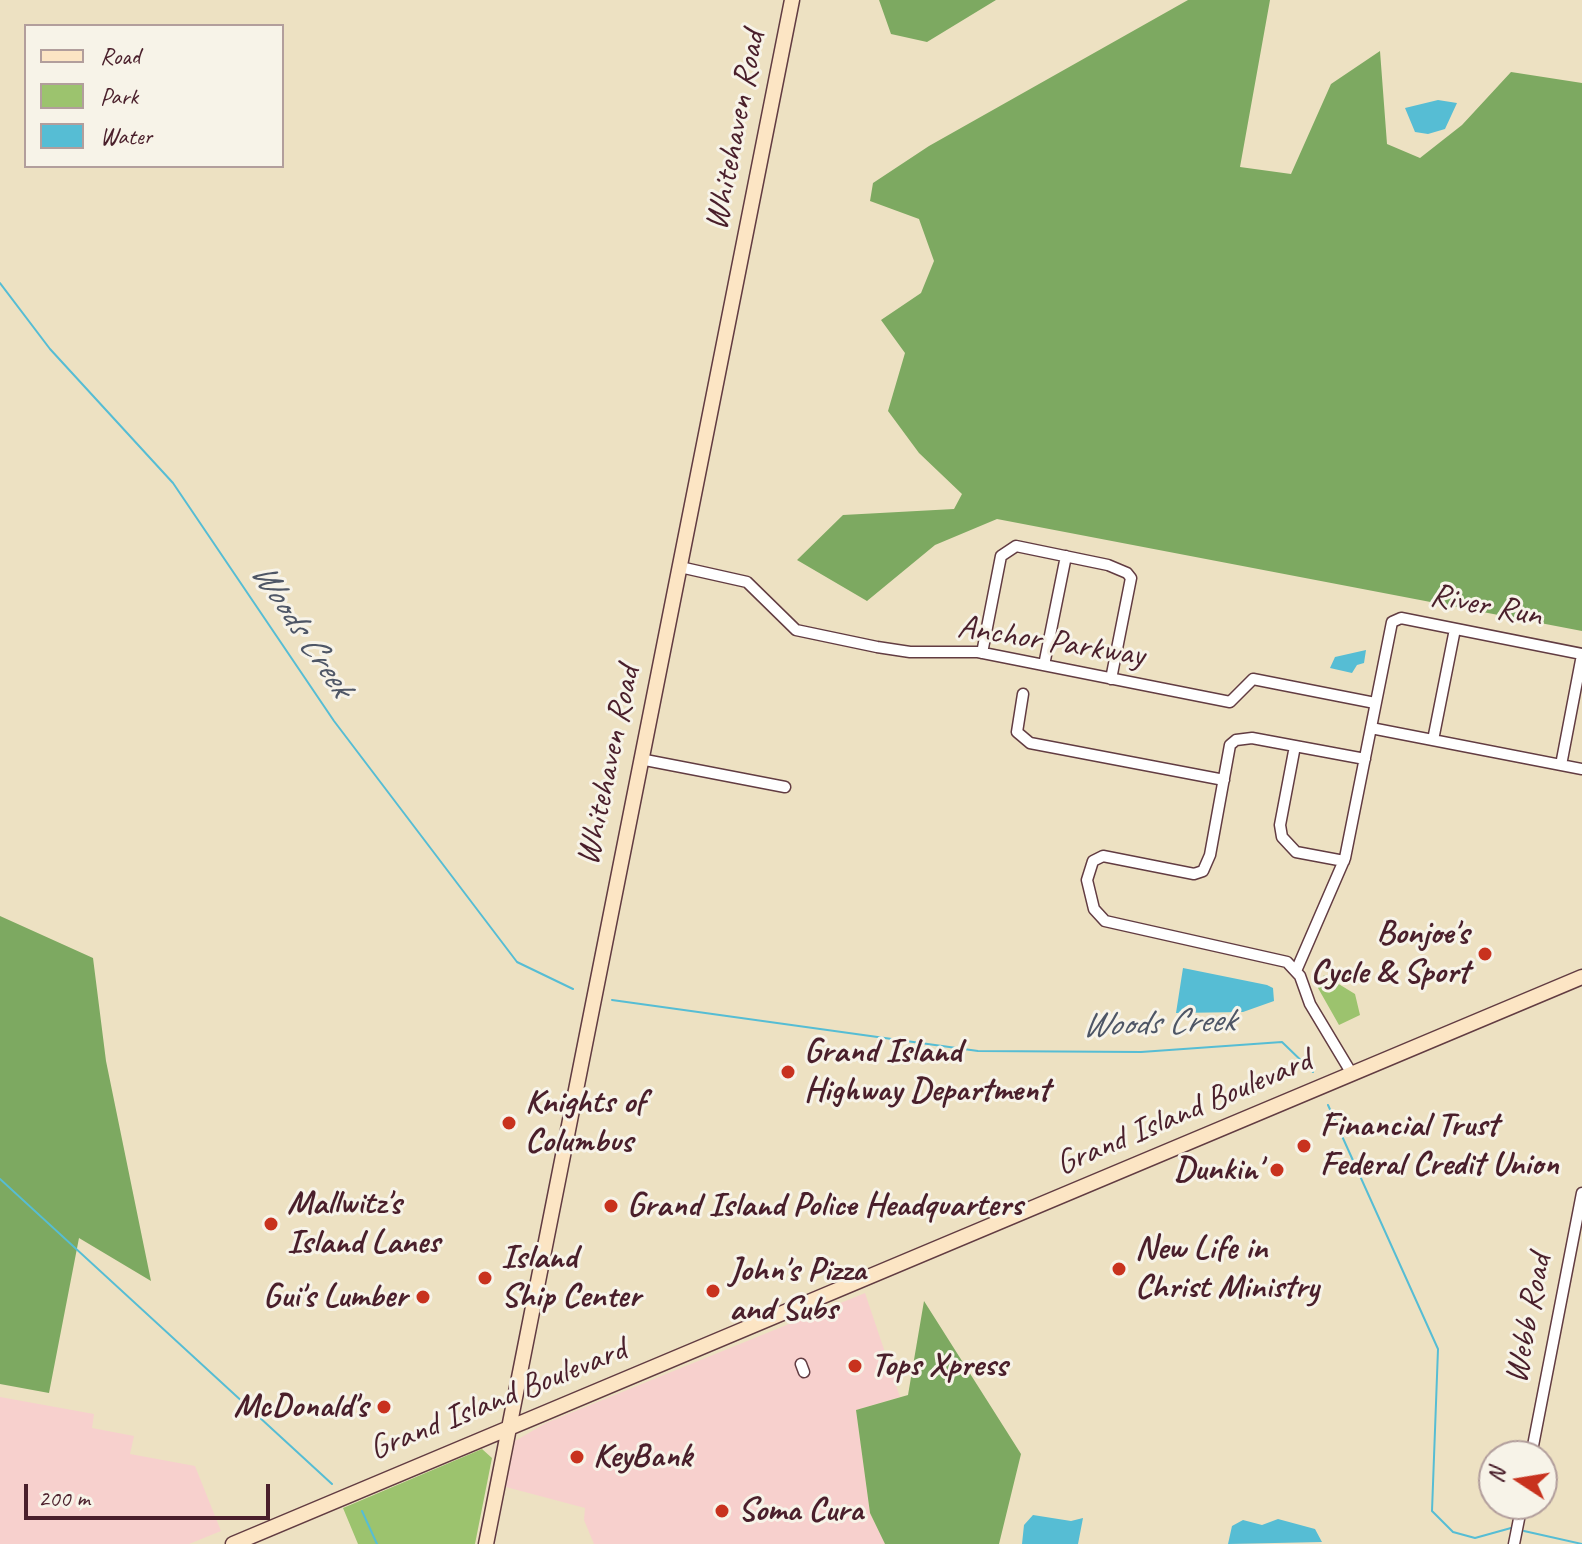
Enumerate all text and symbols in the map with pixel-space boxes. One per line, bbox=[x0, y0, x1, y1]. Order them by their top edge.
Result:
legend bbox=[24, 24, 284, 168]
street label: Whitehaven Road bbox=[697, 28, 775, 234]
text: Road bbox=[100, 41, 140, 71]
text: Park bbox=[100, 81, 138, 111]
text: Water bbox=[100, 121, 152, 151]
water label: Woods Creek bbox=[240, 555, 362, 705]
street label: River Run bbox=[1427, 575, 1545, 637]
street label: Anchor Parkway bbox=[955, 607, 1147, 677]
street label: Whitehaven Road bbox=[568, 663, 650, 869]
place label: Bonjoe's Cycle & Sport bbox=[1310, 914, 1469, 994]
marker: Bonjoe's Cycle & Sport bbox=[1476, 945, 1494, 963]
water label: Woods Creek bbox=[1081, 1000, 1235, 1048]
place label: Grand Island Highway Department bbox=[804, 1032, 1049, 1112]
street label: Grand Island Boulevard bbox=[1050, 1041, 1318, 1185]
marker: Grand Island Highway Department bbox=[779, 1063, 797, 1081]
place label: Knights of Columbus bbox=[525, 1083, 645, 1162]
place label: Financial Trust Federal Credit Union bbox=[1320, 1106, 1559, 1186]
marker: Knights of Columbus bbox=[500, 1114, 518, 1132]
marker: Financial Trust Federal Credit Union bbox=[1295, 1137, 1313, 1155]
place label: Dunkin' bbox=[1174, 1150, 1261, 1190]
marker: Dunkin' bbox=[1268, 1161, 1286, 1179]
place label: Mallwitz's Island Lanes bbox=[287, 1184, 440, 1264]
place label: Grand Island Police Headquarters bbox=[627, 1186, 1022, 1226]
marker: Grand Island Police Headquarters bbox=[602, 1197, 620, 1215]
marker: Mallwitz's Island Lanes bbox=[262, 1215, 280, 1233]
place label: New Life in Christ Ministry bbox=[1135, 1229, 1319, 1308]
place label: Island Ship Center bbox=[501, 1238, 640, 1318]
place label: John's Pizza and Subs bbox=[729, 1251, 866, 1330]
street label: Webb Road bbox=[1497, 1251, 1561, 1387]
marker: New Life in Christ Ministry bbox=[1110, 1260, 1128, 1278]
marker: Island Ship Center bbox=[476, 1269, 494, 1287]
place label: Gui's Lumber bbox=[263, 1277, 407, 1317]
marker: John's Pizza and Subs bbox=[704, 1282, 722, 1300]
marker: Gui's Lumber bbox=[414, 1288, 432, 1306]
street label: Grand Island Boulevard bbox=[364, 1330, 632, 1470]
place label: Tops Xpress bbox=[871, 1346, 1007, 1386]
marker: Tops Xpress bbox=[846, 1357, 864, 1375]
place label: McDonald's bbox=[233, 1387, 368, 1427]
marker: McDonald's bbox=[375, 1398, 393, 1416]
place label: KeyBank bbox=[593, 1437, 692, 1477]
north arrow bbox=[1478, 1440, 1558, 1520]
marker: KeyBank bbox=[568, 1448, 586, 1466]
text: N bbox=[1481, 1466, 1512, 1485]
scale bar bbox=[28, 1468, 274, 1518]
text: 200 m bbox=[38, 1483, 90, 1513]
place label: Soma Cura bbox=[738, 1491, 863, 1531]
marker: Soma Cura bbox=[713, 1502, 731, 1520]

